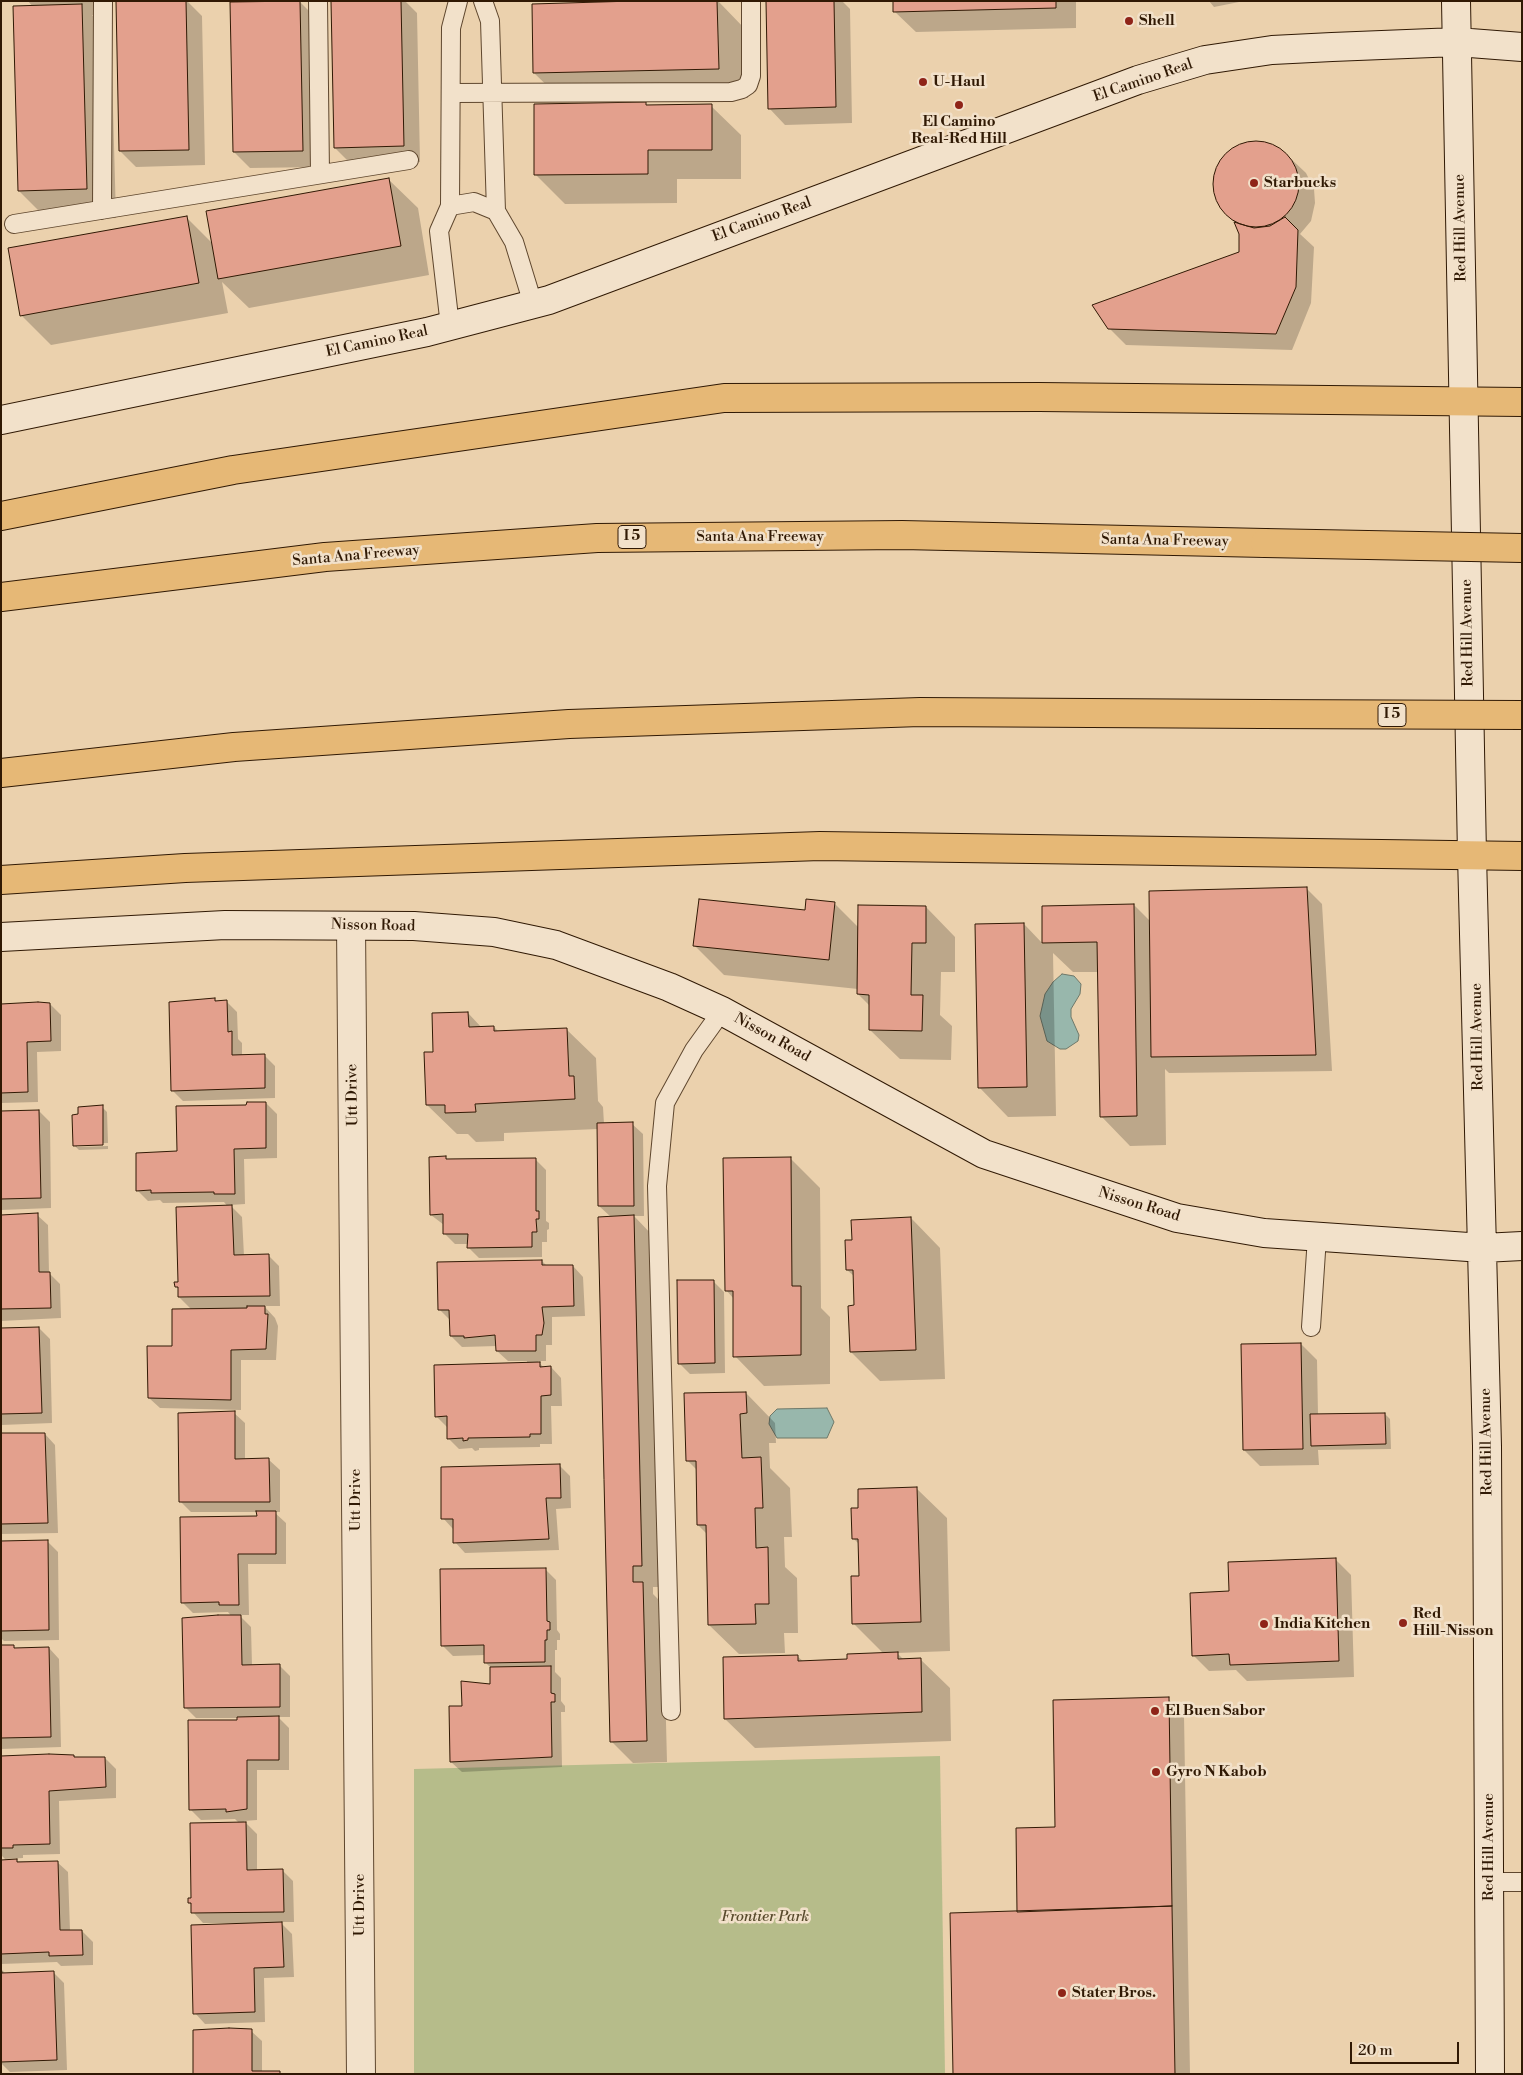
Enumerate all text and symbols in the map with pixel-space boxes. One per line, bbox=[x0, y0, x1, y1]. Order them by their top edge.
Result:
place label: Shell bbox=[1139, 12, 1175, 30]
marker: Shell bbox=[1123, 15, 1135, 27]
street label: El Camino Real bbox=[1091, 56, 1195, 106]
place label: U-Haul bbox=[933, 73, 985, 91]
marker: U-Haul bbox=[917, 76, 929, 88]
marker: El Camino Real-Red Hill bbox=[953, 99, 965, 111]
place label: El Camino Real-Red Hill bbox=[911, 113, 1007, 148]
place label: Starbucks bbox=[1264, 174, 1336, 192]
street label: Red Hill Avenue bbox=[1451, 174, 1471, 282]
marker: Starbucks bbox=[1248, 177, 1260, 189]
street label: El Camino Real bbox=[710, 194, 814, 246]
street label: El Camino Real bbox=[324, 322, 430, 362]
road number: I 5 bbox=[618, 526, 646, 548]
street label: Santa Ana Freeway bbox=[696, 528, 824, 546]
street label: Santa Ana Freeway bbox=[1101, 531, 1229, 551]
street label: Santa Ana Freeway bbox=[292, 541, 420, 571]
street label: Red Hill Avenue bbox=[1458, 579, 1478, 687]
road number: I 5 bbox=[1378, 704, 1406, 726]
street label: Nisson Road bbox=[331, 916, 415, 936]
street label: Red Hill Avenue bbox=[1468, 983, 1488, 1091]
street label: Nisson Road bbox=[731, 1010, 813, 1066]
street label: Utt Drive bbox=[343, 1063, 363, 1127]
street label: Nisson Road bbox=[1096, 1184, 1182, 1226]
street label: Red Hill Avenue bbox=[1477, 1388, 1497, 1496]
street label: Utt Drive bbox=[347, 1469, 365, 1531]
place label: Red Hill-Nisson bbox=[1413, 1605, 1494, 1640]
place label: India Kitchen bbox=[1274, 1615, 1370, 1633]
marker: Red Hill-Nisson bbox=[1397, 1617, 1409, 1629]
marker: India Kitchen bbox=[1258, 1618, 1270, 1630]
place label: El Buen Sabor bbox=[1165, 1702, 1265, 1720]
marker: El Buen Sabor bbox=[1149, 1705, 1161, 1717]
place label: Gyro N Kabob bbox=[1166, 1763, 1267, 1781]
marker: Gyro N Kabob bbox=[1150, 1766, 1162, 1778]
street label: Red Hill Avenue bbox=[1480, 1793, 1498, 1901]
street label: Utt Drive bbox=[351, 1874, 369, 1936]
park label: Frontier Park bbox=[721, 1908, 809, 1926]
place label: Stater Bros. bbox=[1072, 1984, 1156, 2002]
marker: Stater Bros. bbox=[1056, 1987, 1068, 1999]
scale bar bbox=[1353, 2032, 1462, 2064]
text: 20 m bbox=[1358, 2041, 1393, 2060]

